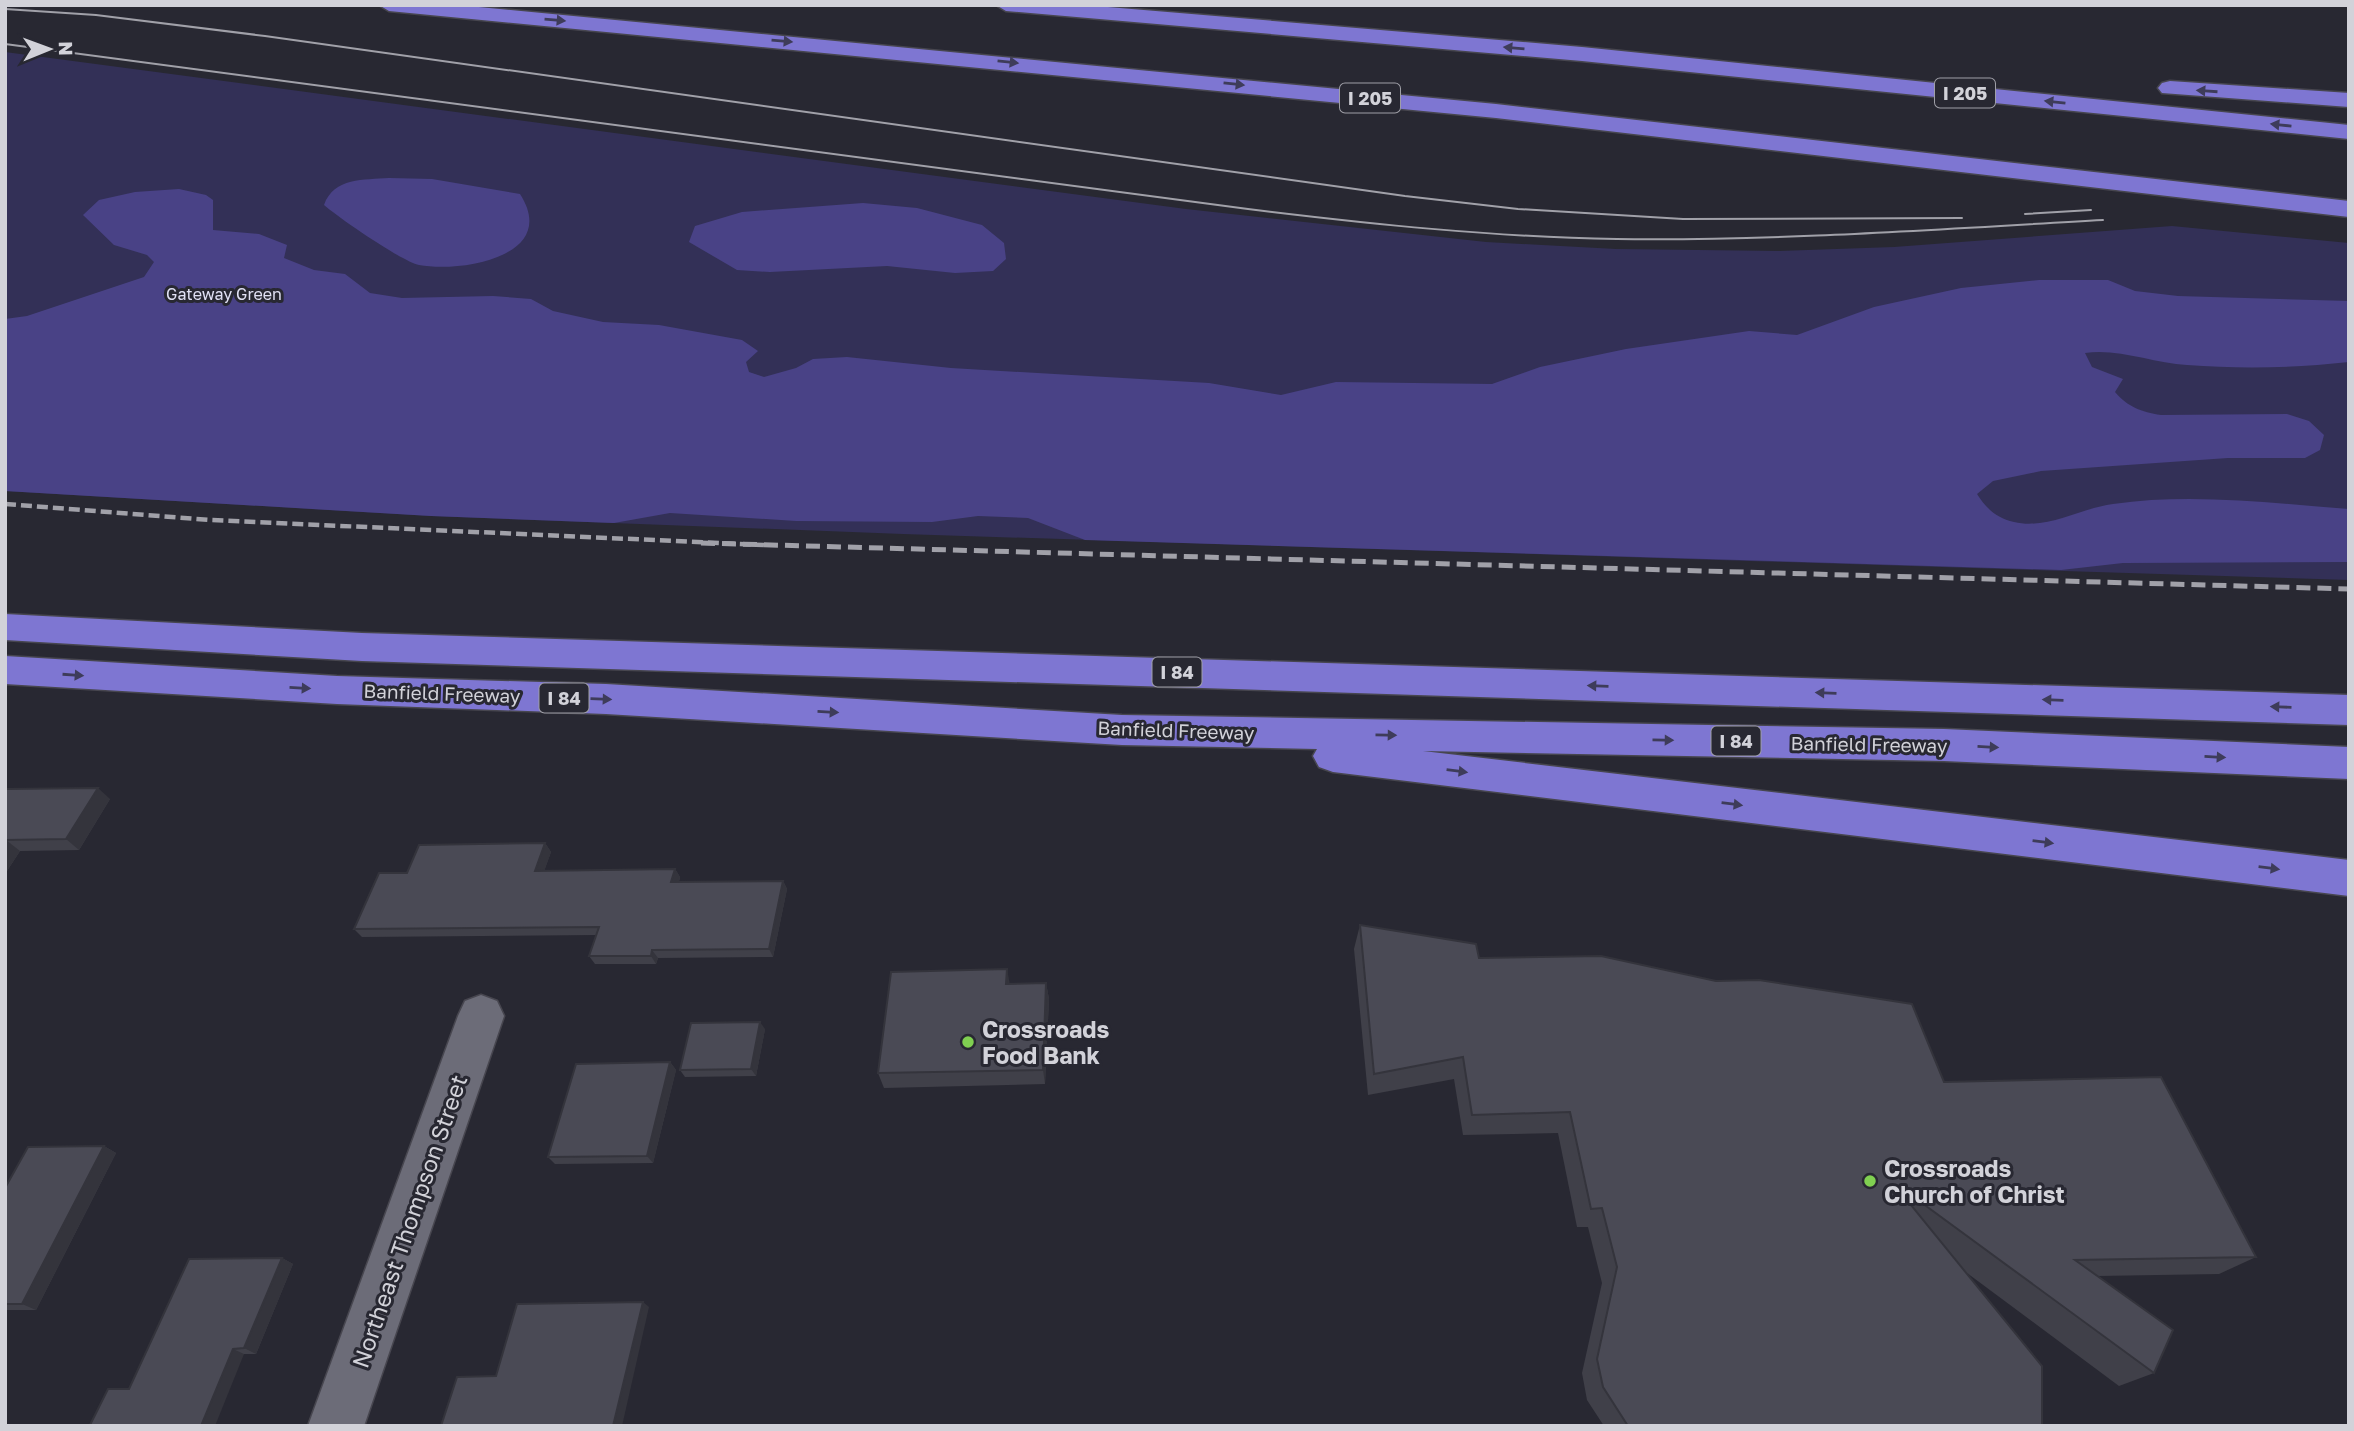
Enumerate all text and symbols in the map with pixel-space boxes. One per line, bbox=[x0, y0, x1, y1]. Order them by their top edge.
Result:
north arrow bbox=[14, 14, 84, 84]
one-way arrow bbox=[544, 14, 566, 25]
one-way arrow bbox=[771, 36, 793, 47]
text: N bbox=[55, 41, 78, 56]
one-way arrow bbox=[1502, 42, 1524, 53]
one-way arrow bbox=[997, 57, 1019, 68]
road number: I 205 bbox=[1935, 78, 1995, 108]
one-way arrow bbox=[1224, 79, 1246, 90]
road number: I 205 bbox=[1340, 84, 1400, 113]
one-way arrow bbox=[2196, 85, 2218, 96]
one-way arrow bbox=[2043, 96, 2065, 107]
one-way arrow bbox=[2270, 119, 2292, 130]
park label: Gateway Green bbox=[166, 284, 282, 304]
road number: I 84 bbox=[1152, 658, 1202, 686]
one-way arrow bbox=[63, 669, 85, 680]
street label: Banfield Freeway bbox=[363, 679, 521, 707]
one-way arrow bbox=[1587, 680, 1609, 691]
one-way arrow bbox=[290, 682, 312, 693]
road number: I 84 bbox=[540, 684, 588, 712]
one-way arrow bbox=[1815, 687, 1837, 698]
one-way arrow bbox=[590, 693, 612, 704]
one-way arrow bbox=[2042, 694, 2064, 705]
one-way arrow bbox=[2269, 702, 2291, 713]
one-way arrow bbox=[818, 707, 840, 718]
street label: Banfield Freeway bbox=[1097, 716, 1255, 744]
road number: I 84 bbox=[1712, 726, 1760, 756]
one-way arrow bbox=[1375, 729, 1397, 741]
street label: Banfield Freeway bbox=[1790, 731, 1948, 757]
one-way arrow bbox=[1652, 734, 1674, 746]
one-way arrow bbox=[1977, 742, 1999, 753]
one-way arrow bbox=[2205, 752, 2227, 763]
one-way arrow bbox=[1446, 765, 1468, 776]
one-way arrow bbox=[1721, 799, 1743, 810]
one-way arrow bbox=[2032, 836, 2054, 847]
one-way arrow bbox=[2258, 863, 2280, 874]
place label: Crossroads Food Bank bbox=[982, 1015, 1109, 1069]
marker: Crossroads Food Bank bbox=[960, 1034, 976, 1050]
street label: Northeast Thompson Street bbox=[346, 1071, 472, 1371]
place label: Crossroads Church of Christ bbox=[1884, 1154, 2065, 1208]
marker: Crossroads Church of Christ bbox=[1862, 1173, 1878, 1189]

